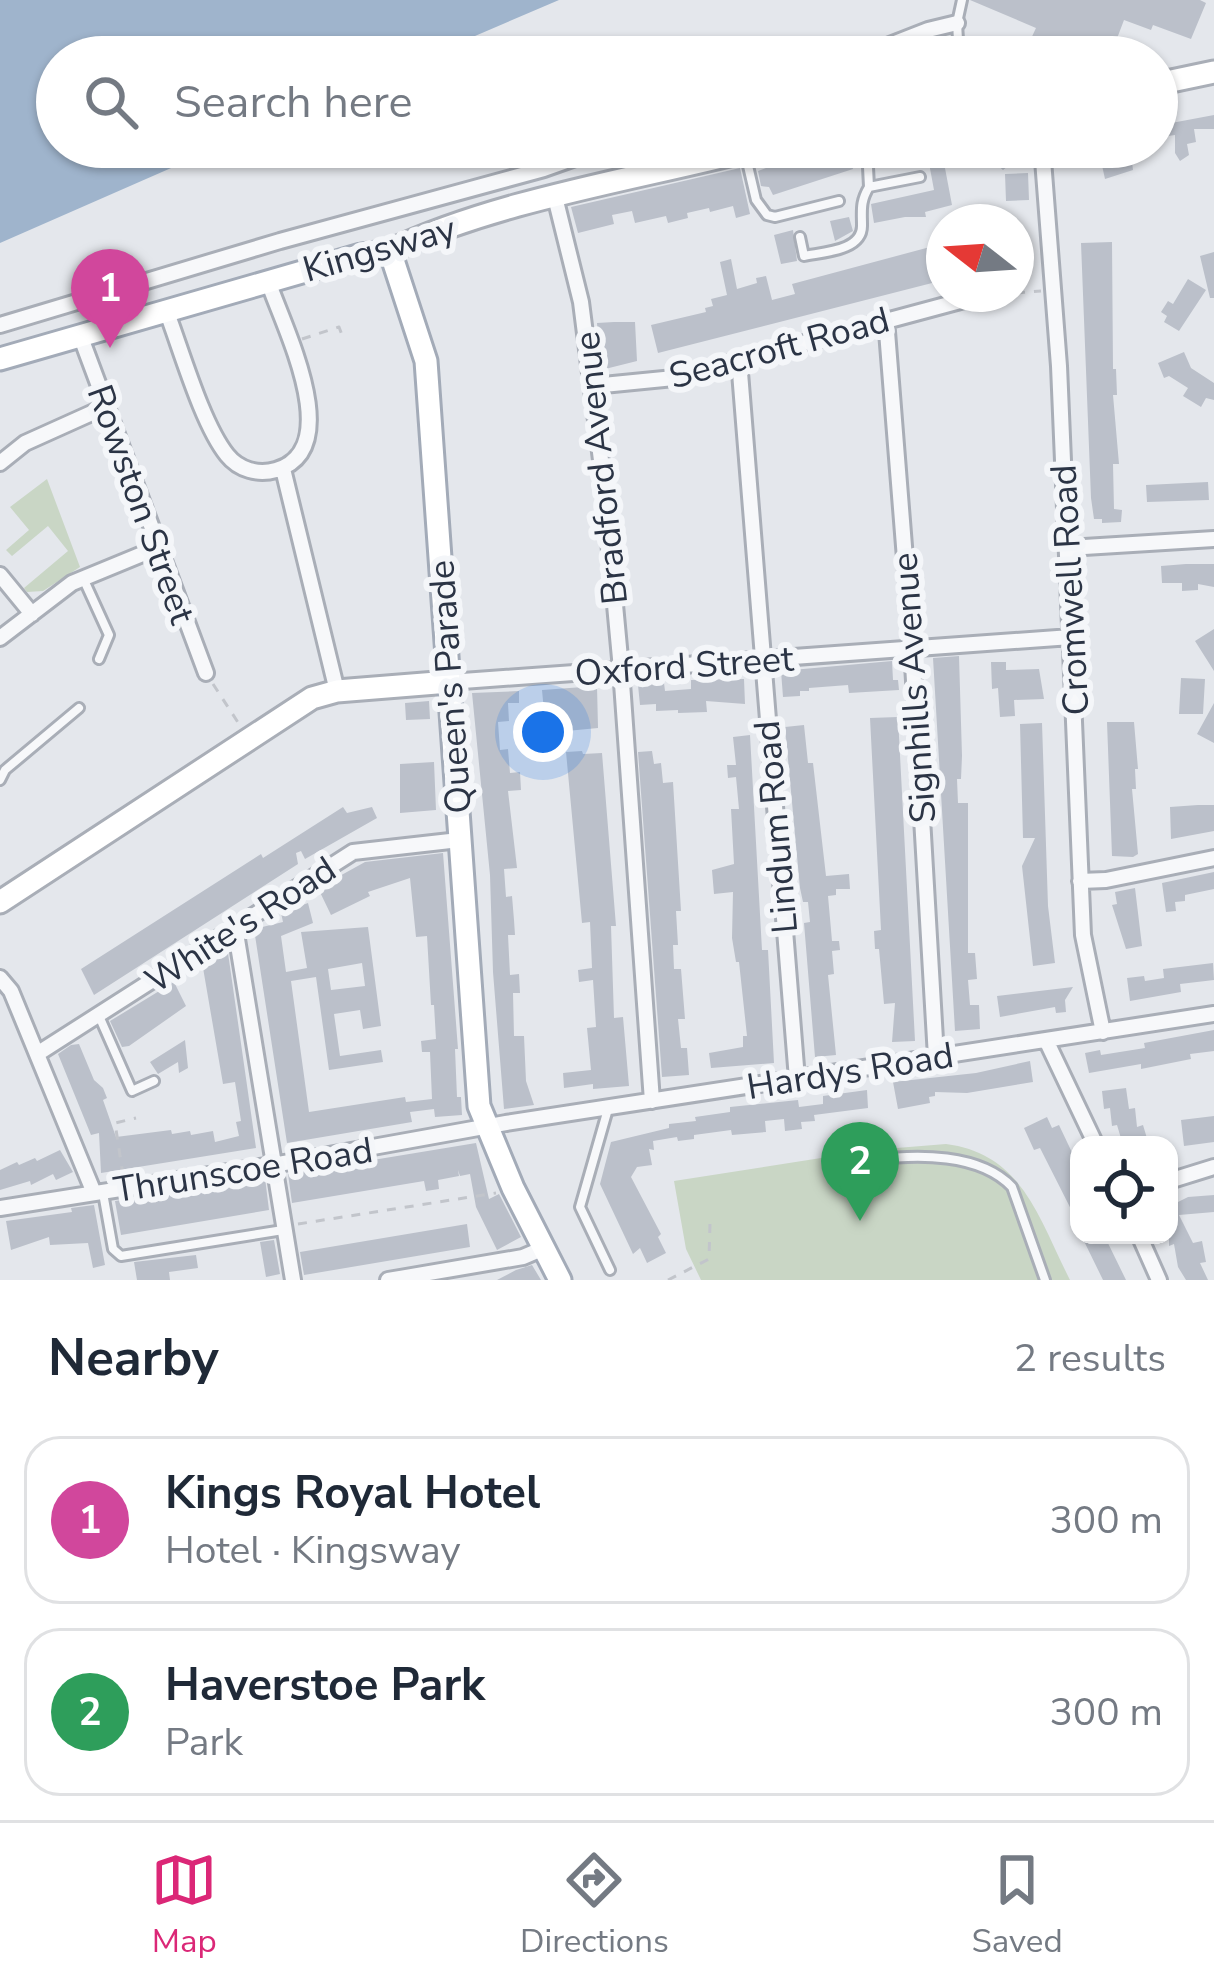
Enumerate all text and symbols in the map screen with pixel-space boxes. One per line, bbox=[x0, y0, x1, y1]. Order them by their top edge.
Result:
search box bbox=[36, 36, 1178, 168]
icon: search bbox=[78, 69, 144, 135]
text: Search here bbox=[174, 72, 413, 133]
street label: Kingsway bbox=[297, 204, 462, 295]
north arrow bbox=[926, 204, 1034, 312]
pin: 1 bbox=[71, 249, 149, 348]
street label: Seacroft Road bbox=[664, 296, 895, 401]
street label: Bradford Avenue bbox=[563, 329, 640, 607]
street label: Rowston Street bbox=[75, 378, 207, 631]
street label: Cromwell Road bbox=[1039, 463, 1102, 717]
street label: Signhills Avenue bbox=[881, 551, 948, 825]
street label: Queen's Parade bbox=[417, 558, 484, 815]
street label: Oxford Street bbox=[573, 634, 796, 699]
your location bbox=[513, 702, 573, 762]
street label: Lindum Road bbox=[743, 718, 810, 935]
street label: White's Road bbox=[136, 845, 346, 1005]
street label: Hardys Road bbox=[743, 1031, 957, 1112]
pin: 2 bbox=[821, 1122, 899, 1221]
street label: Thrunscoe Road bbox=[110, 1126, 376, 1215]
map controls bbox=[1070, 1136, 1178, 1244]
button: locate bbox=[1070, 1136, 1178, 1244]
text: Nearby bbox=[48, 1323, 219, 1393]
text: 2 results bbox=[1014, 1332, 1166, 1385]
text: Kings Royal Hotel bbox=[165, 1463, 540, 1524]
text: 1 bbox=[78, 1494, 102, 1547]
text: 300 m bbox=[1049, 1494, 1163, 1547]
text: Hotel · Kingsway bbox=[165, 1524, 461, 1577]
text: Haverstoe Park bbox=[165, 1655, 485, 1716]
text: 2 bbox=[78, 1686, 102, 1739]
text: 300 m bbox=[1049, 1686, 1163, 1739]
text: Park bbox=[165, 1716, 243, 1769]
tab: Map bbox=[151, 1847, 217, 1964]
tab: Directions bbox=[520, 1847, 669, 1964]
tab: Saved bbox=[971, 1847, 1063, 1964]

